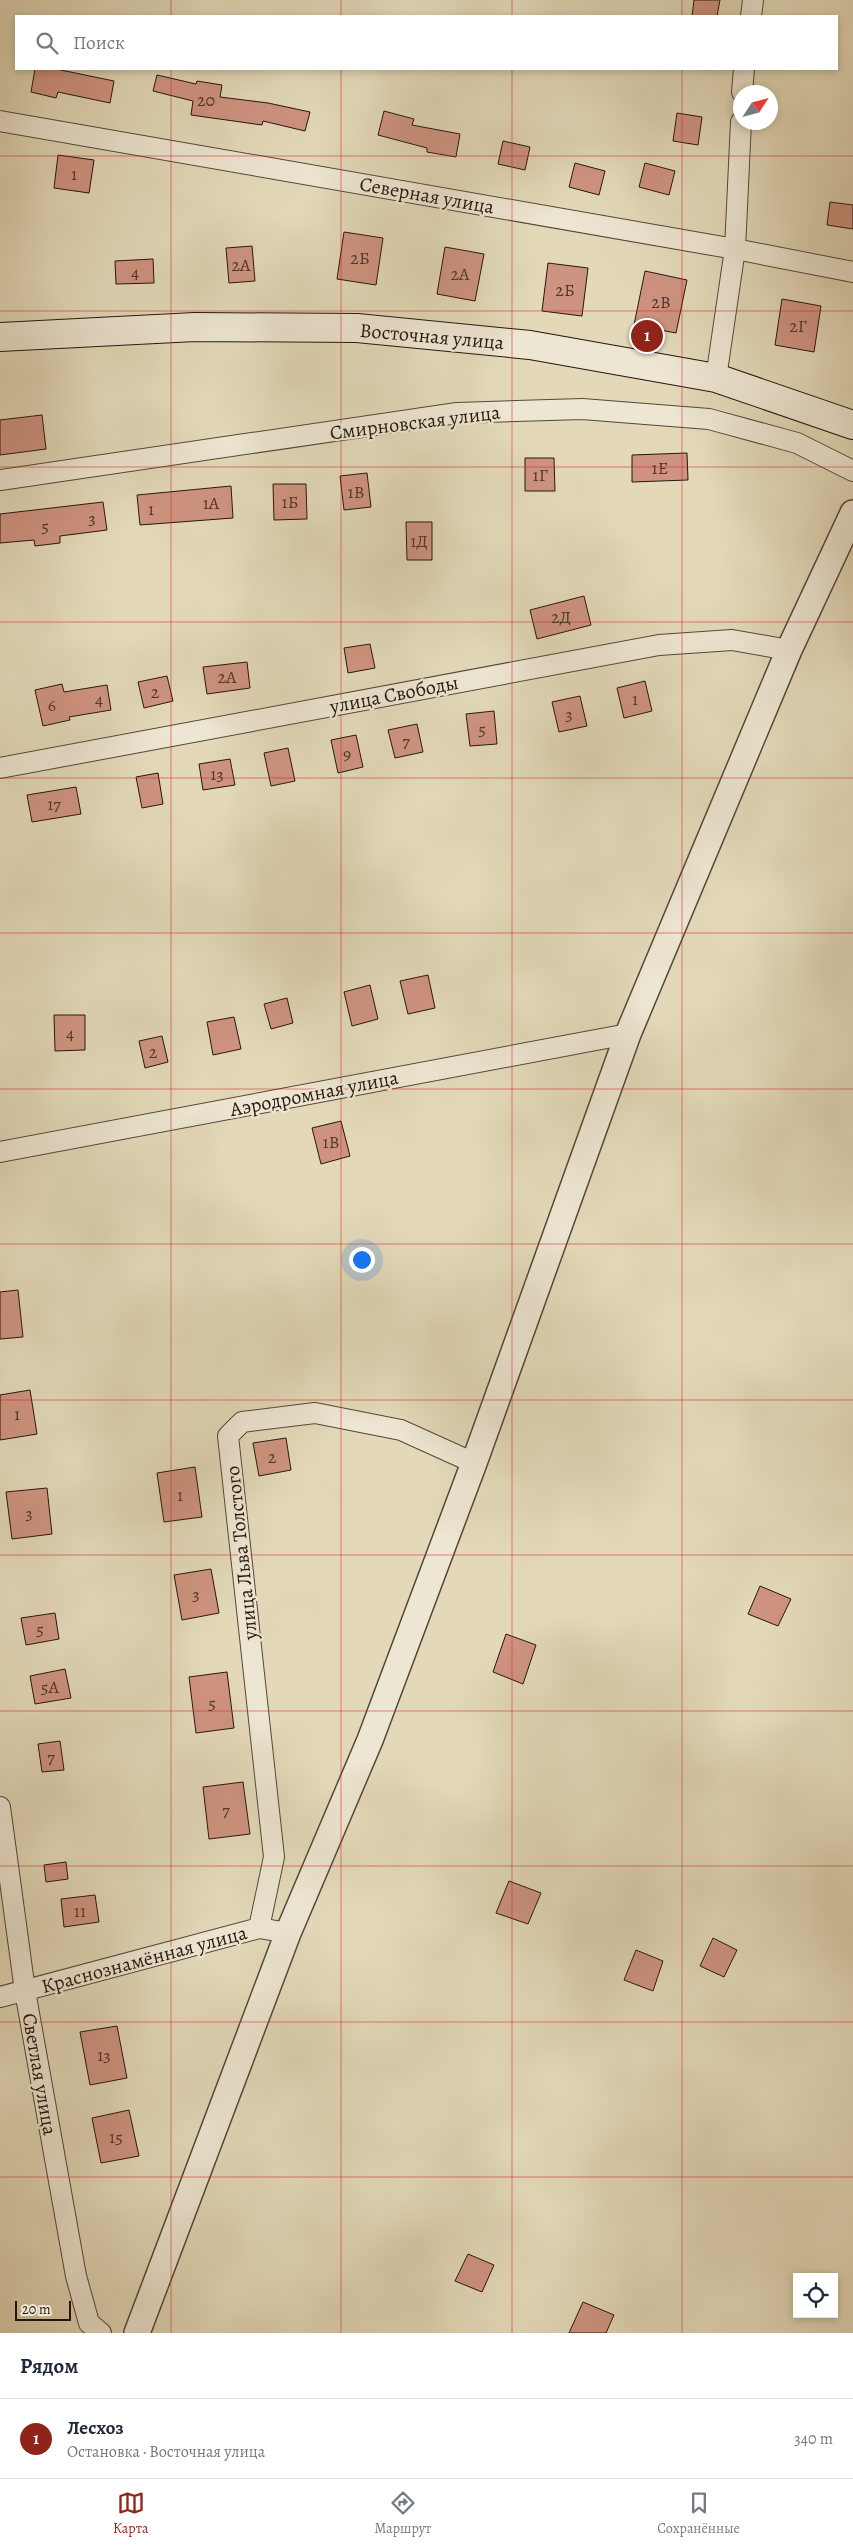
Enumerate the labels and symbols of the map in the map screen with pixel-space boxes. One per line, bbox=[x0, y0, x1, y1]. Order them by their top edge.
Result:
north arrow bbox=[733, 85, 778, 130]
house number: 20 bbox=[197, 88, 215, 112]
house number: 1 bbox=[71, 162, 77, 186]
street label: Северная улица bbox=[358, 170, 497, 221]
house number: 2Б bbox=[350, 246, 370, 270]
house number: 2А bbox=[231, 253, 251, 277]
house number: 4 bbox=[131, 260, 139, 284]
house number: 2А bbox=[450, 262, 470, 286]
house number: 2Б bbox=[555, 278, 575, 302]
house number: 2В bbox=[651, 290, 671, 314]
house number: 2Г bbox=[789, 314, 807, 338]
street label: Восточная улица bbox=[359, 317, 506, 356]
pin: 1 bbox=[631, 317, 663, 355]
street label: Смирновская улица bbox=[328, 399, 503, 446]
house number: 1Е bbox=[652, 456, 668, 480]
house number: 1Г bbox=[532, 463, 548, 487]
house number: 1В bbox=[348, 480, 364, 504]
house number: 1Б bbox=[282, 490, 298, 514]
house number: 1А bbox=[203, 491, 220, 515]
house number: 1 bbox=[148, 497, 154, 521]
house number: 3 bbox=[88, 506, 96, 530]
house number: 5 bbox=[41, 514, 49, 538]
house number: 1Д bbox=[410, 529, 428, 553]
house number: 2Д bbox=[551, 605, 571, 629]
house number: 2А bbox=[217, 665, 237, 689]
street label: улица Свободы bbox=[326, 669, 461, 720]
house number: 2 bbox=[151, 680, 160, 704]
house number: 4 bbox=[95, 687, 103, 711]
house number: 1 bbox=[632, 687, 638, 711]
house number: 6 bbox=[48, 693, 56, 717]
house number: 3 bbox=[565, 702, 573, 726]
house number: 5 bbox=[478, 717, 486, 741]
house number: 7 bbox=[402, 729, 410, 753]
house number: 9 bbox=[343, 742, 351, 766]
house number: 13 bbox=[210, 762, 224, 786]
house number: 17 bbox=[47, 792, 61, 816]
house number: 4 bbox=[66, 1021, 74, 1045]
house number: 2 bbox=[149, 1040, 158, 1064]
street label: Аэродромная улица bbox=[227, 1064, 401, 1123]
house number: 1В bbox=[323, 1130, 339, 1154]
your location bbox=[349, 1247, 375, 1273]
house number: 1 bbox=[14, 1402, 20, 1426]
house number: 2 bbox=[268, 1445, 277, 1469]
street label: улица Льва Толстого bbox=[219, 1464, 264, 1642]
house number: 1 bbox=[177, 1483, 183, 1507]
house number: 3 bbox=[25, 1501, 33, 1525]
house number: 3 bbox=[192, 1582, 200, 1606]
house number: 5 bbox=[36, 1617, 44, 1641]
house number: 5А bbox=[41, 1675, 60, 1699]
house number: 5 bbox=[208, 1691, 216, 1715]
house number: 7 bbox=[47, 1745, 55, 1769]
house number: 7 bbox=[222, 1798, 230, 1822]
house number: 11 bbox=[74, 1899, 86, 1923]
street label: Краснознамённая улица bbox=[38, 1919, 251, 2000]
street label: Светлая улица bbox=[15, 2011, 64, 2138]
house number: 13 bbox=[97, 2043, 111, 2067]
house number: 15 bbox=[109, 2125, 123, 2149]
scale bar bbox=[15, 2298, 71, 2321]

